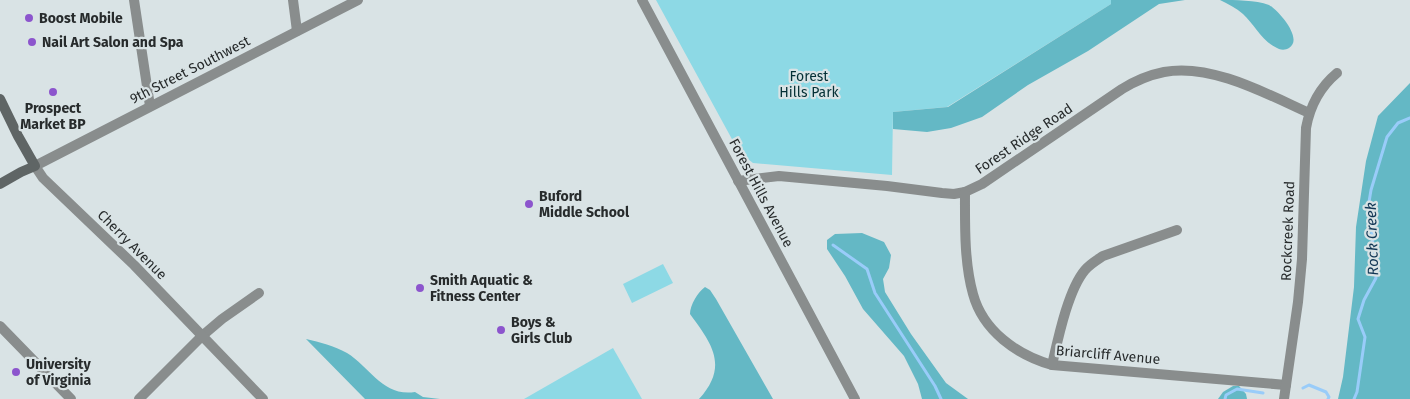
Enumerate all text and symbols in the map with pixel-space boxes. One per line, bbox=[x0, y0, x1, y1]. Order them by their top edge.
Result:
place label: Boost Mobile bbox=[39, 10, 123, 27]
marker: Boost Mobile bbox=[23, 12, 35, 24]
street label: 9th Street Southwest bbox=[127, 32, 254, 108]
place label: Nail Art Salon and Spa bbox=[42, 34, 184, 51]
marker: Nail Art Salon and Spa bbox=[26, 36, 38, 48]
park label: Forest Hills Park bbox=[779, 68, 840, 101]
marker: Prospect Market BP bbox=[47, 86, 59, 98]
place label: Prospect Market BP bbox=[20, 100, 86, 133]
street label: Forest Ridge Road bbox=[972, 100, 1076, 178]
street label: Forest Hills Avenue bbox=[725, 136, 797, 250]
street label: Rockcreek Road bbox=[1278, 181, 1298, 281]
place label: Buford Middle School bbox=[539, 188, 630, 221]
marker: Buford Middle School bbox=[523, 198, 535, 210]
water label: Rock Creek bbox=[1362, 202, 1382, 276]
street label: Cherry Avenue bbox=[94, 207, 170, 283]
place label: Smith Aquatic & Fitness Center bbox=[430, 272, 533, 305]
marker: Smith Aquatic & Fitness Center bbox=[414, 282, 426, 294]
place label: Boys & Girls Club bbox=[511, 314, 572, 347]
marker: Boys & Girls Club bbox=[495, 324, 507, 336]
street label: Briarcliff Avenue bbox=[1055, 342, 1161, 368]
place label: University of Virginia bbox=[26, 356, 92, 389]
marker: University of Virginia bbox=[10, 366, 22, 378]

